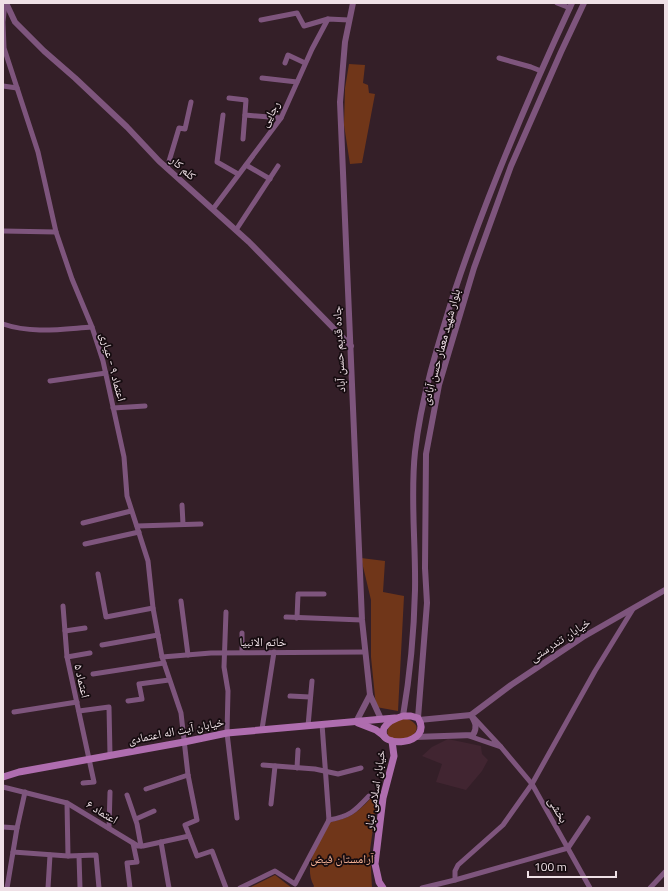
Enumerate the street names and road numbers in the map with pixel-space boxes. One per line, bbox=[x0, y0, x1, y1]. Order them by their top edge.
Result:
street label: رجایی bbox=[254, 97, 285, 130]
street label: کلم کار bbox=[165, 150, 201, 185]
street label: بلوار شهید معمار حسن آبادی bbox=[416, 287, 465, 407]
street label: جاده قدیم حسن آباد bbox=[327, 305, 350, 393]
street label: اعتماد ۹ - عیاری bbox=[95, 330, 132, 403]
street label: خیابان تندرستی bbox=[525, 613, 594, 666]
street label: خاتم الانبیا bbox=[240, 632, 287, 651]
street label: اعتماد ۵ bbox=[69, 662, 96, 700]
street label: خیابان آیت اله اعتمادی bbox=[126, 712, 226, 749]
street label: خیابان اسلامی تبار bbox=[359, 748, 390, 832]
street label: بخشی bbox=[543, 793, 573, 826]
street label: اعتماد ۶ bbox=[83, 795, 122, 829]

